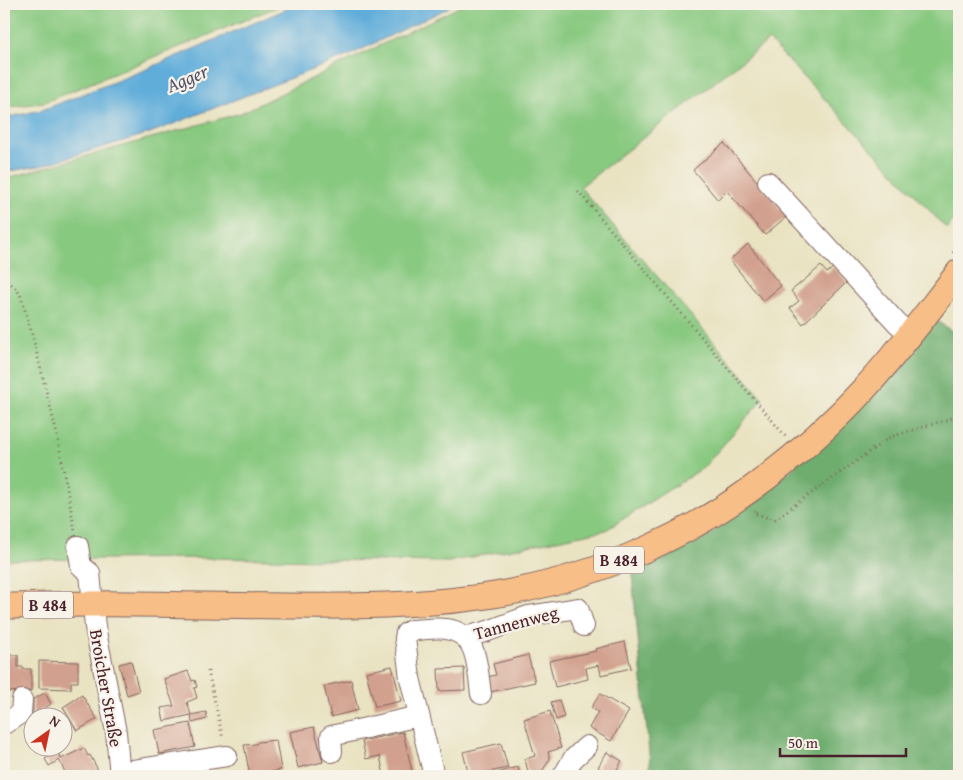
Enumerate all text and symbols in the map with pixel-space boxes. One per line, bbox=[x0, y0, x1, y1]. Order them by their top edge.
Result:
water label: Agger bbox=[161, 56, 213, 100]
road number: B 484 bbox=[594, 546, 644, 574]
road number: B 484 bbox=[23, 592, 73, 618]
street label: Tannenweg bbox=[471, 598, 561, 647]
street label: Broicher Straße bbox=[83, 627, 130, 749]
north arrow bbox=[22, 708, 72, 758]
text: N bbox=[46, 710, 65, 732]
scale bar bbox=[780, 725, 907, 757]
text: 50 m bbox=[788, 732, 819, 753]

